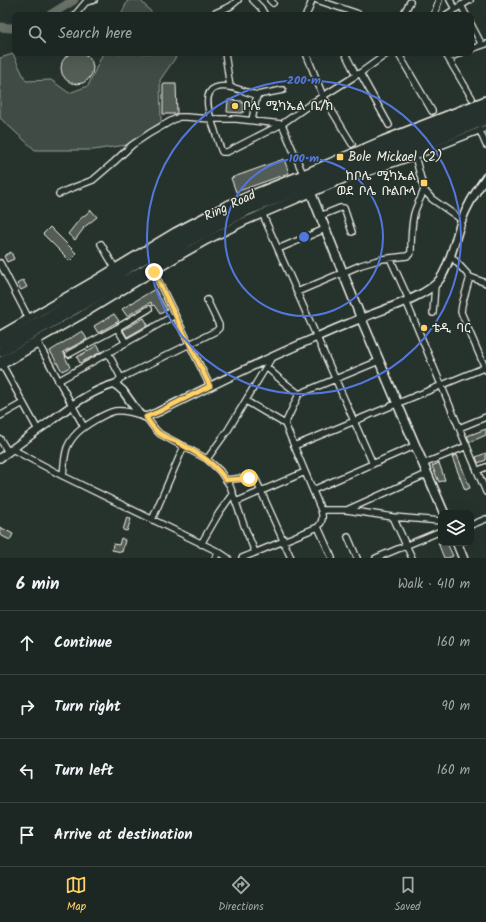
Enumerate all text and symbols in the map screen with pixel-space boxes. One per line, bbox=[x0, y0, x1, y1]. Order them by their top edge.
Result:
search box bbox=[12, 12, 474, 56]
text: Search here bbox=[58, 22, 132, 46]
icon: search bbox=[26, 23, 48, 45]
text: 200 m bbox=[287, 71, 321, 90]
place label: ቦሌ ሚካኤል ቤ/ክ bbox=[243, 96, 333, 117]
marker: ቦሌ ሚካኤል ቤ/ክ bbox=[230, 101, 240, 111]
place label: Bole Mickael (2) bbox=[348, 147, 442, 168]
text: 100 m bbox=[289, 149, 319, 168]
marker: Bole Mickael (2) bbox=[335, 152, 345, 162]
place label: ከቦሌ ሚካኤል ወደ ቦሌ ቡልቡላ bbox=[337, 166, 417, 202]
marker: ከቦሌ ሚካኤል ወደ ቦሌ ቡልቡላ bbox=[419, 178, 429, 188]
street label: Ring Road bbox=[201, 185, 260, 227]
centre of rings bbox=[297, 230, 311, 244]
route end bbox=[145, 263, 163, 281]
place label: ቴዲ ባር bbox=[432, 318, 471, 339]
marker: ቴዲ ባር bbox=[419, 323, 429, 333]
route start bbox=[240, 469, 258, 487]
map controls bbox=[438, 510, 474, 546]
button: layers bbox=[438, 510, 474, 546]
text: 6 min bbox=[16, 571, 60, 598]
text: Walk · 410 m bbox=[398, 574, 470, 595]
text: Continue bbox=[54, 631, 112, 655]
icon: ahead bbox=[16, 632, 38, 654]
text: 160 m bbox=[437, 632, 470, 653]
text: Turn right bbox=[54, 695, 121, 719]
icon: right bbox=[16, 696, 38, 718]
text: 90 m bbox=[442, 696, 470, 717]
text: Turn left bbox=[54, 759, 114, 783]
icon: left bbox=[16, 760, 38, 782]
text: 160 m bbox=[437, 760, 470, 781]
text: Arrive at destination bbox=[54, 823, 193, 847]
icon: arrive bbox=[16, 824, 38, 846]
tab: Map bbox=[65, 874, 87, 916]
tab: Directions bbox=[218, 874, 264, 916]
tab: Saved bbox=[395, 874, 421, 916]

